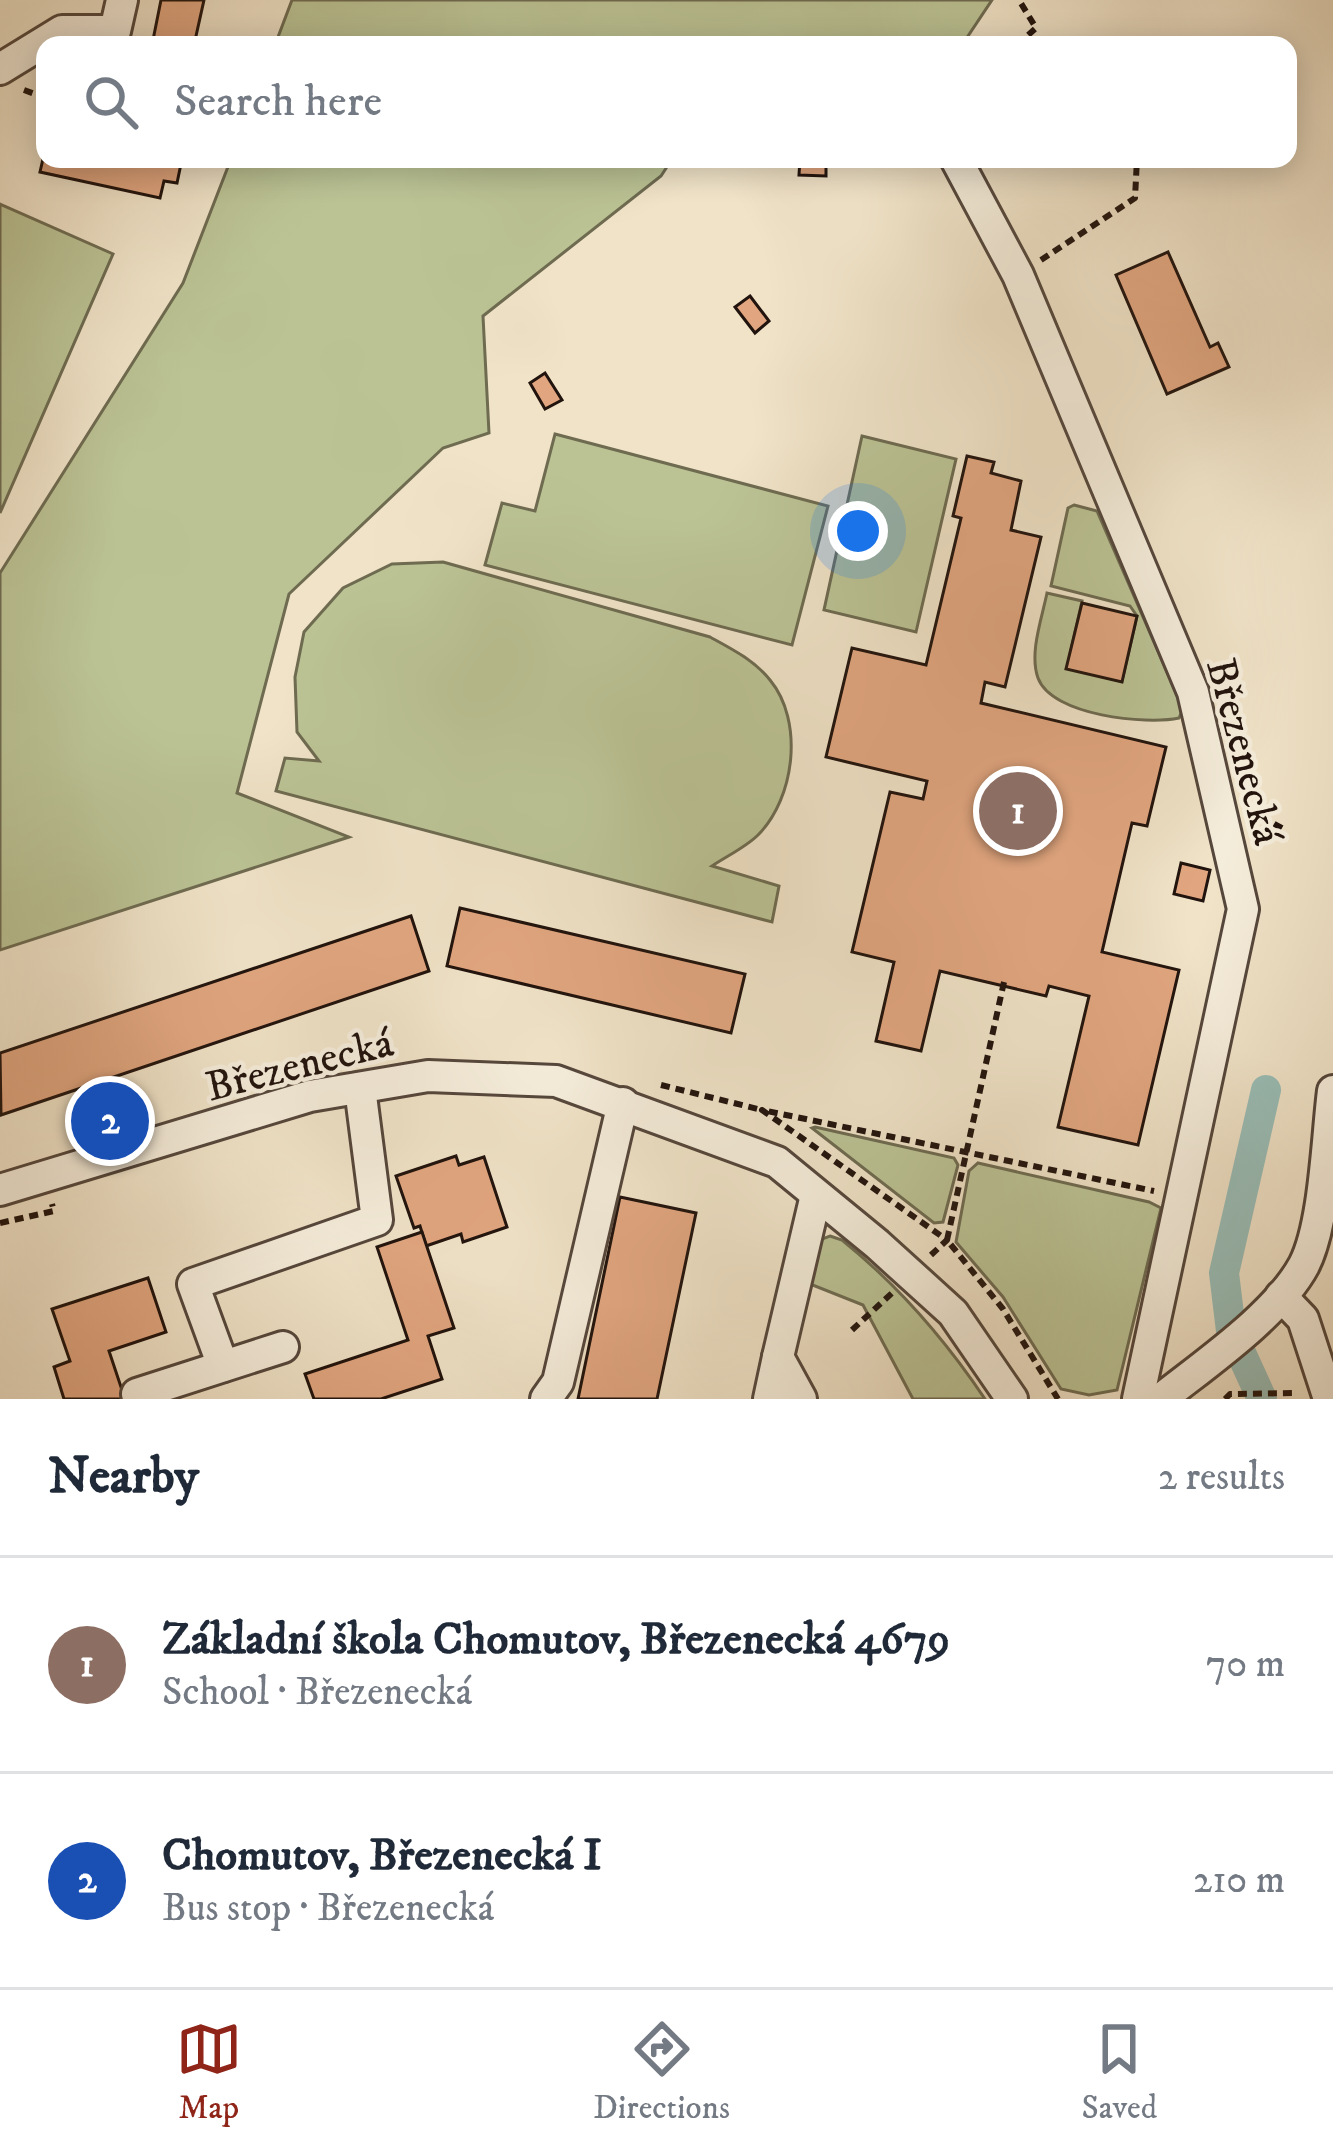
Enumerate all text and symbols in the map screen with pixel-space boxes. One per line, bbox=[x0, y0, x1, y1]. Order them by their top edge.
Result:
search box bbox=[36, 36, 1297, 168]
icon: search bbox=[78, 69, 144, 135]
text: Search here bbox=[174, 74, 382, 130]
your location bbox=[828, 501, 888, 561]
street label: Březenecká bbox=[1193, 653, 1293, 851]
pin: 1 bbox=[979, 766, 1057, 856]
street label: Březenecká bbox=[201, 1018, 399, 1114]
pin: 2 bbox=[71, 1076, 149, 1166]
text: Nearby bbox=[48, 1445, 199, 1509]
text: 2 results bbox=[1158, 1453, 1285, 1502]
text: Základní škola Chomutov, Březenecká 4679 bbox=[162, 1612, 950, 1668]
text: 1 bbox=[80, 1640, 94, 1689]
text: 70 m bbox=[1206, 1640, 1285, 1689]
text: School · Březenecká bbox=[162, 1668, 472, 1717]
text: Chomutov, Březenecká I bbox=[162, 1828, 602, 1884]
text: 2 bbox=[77, 1856, 97, 1905]
text: 210 m bbox=[1193, 1856, 1285, 1905]
text: Bus stop · Březenecká bbox=[162, 1884, 494, 1933]
tab: Map bbox=[176, 2016, 242, 2129]
tab: Directions bbox=[593, 2016, 730, 2129]
tab: Saved bbox=[1081, 2016, 1157, 2129]

